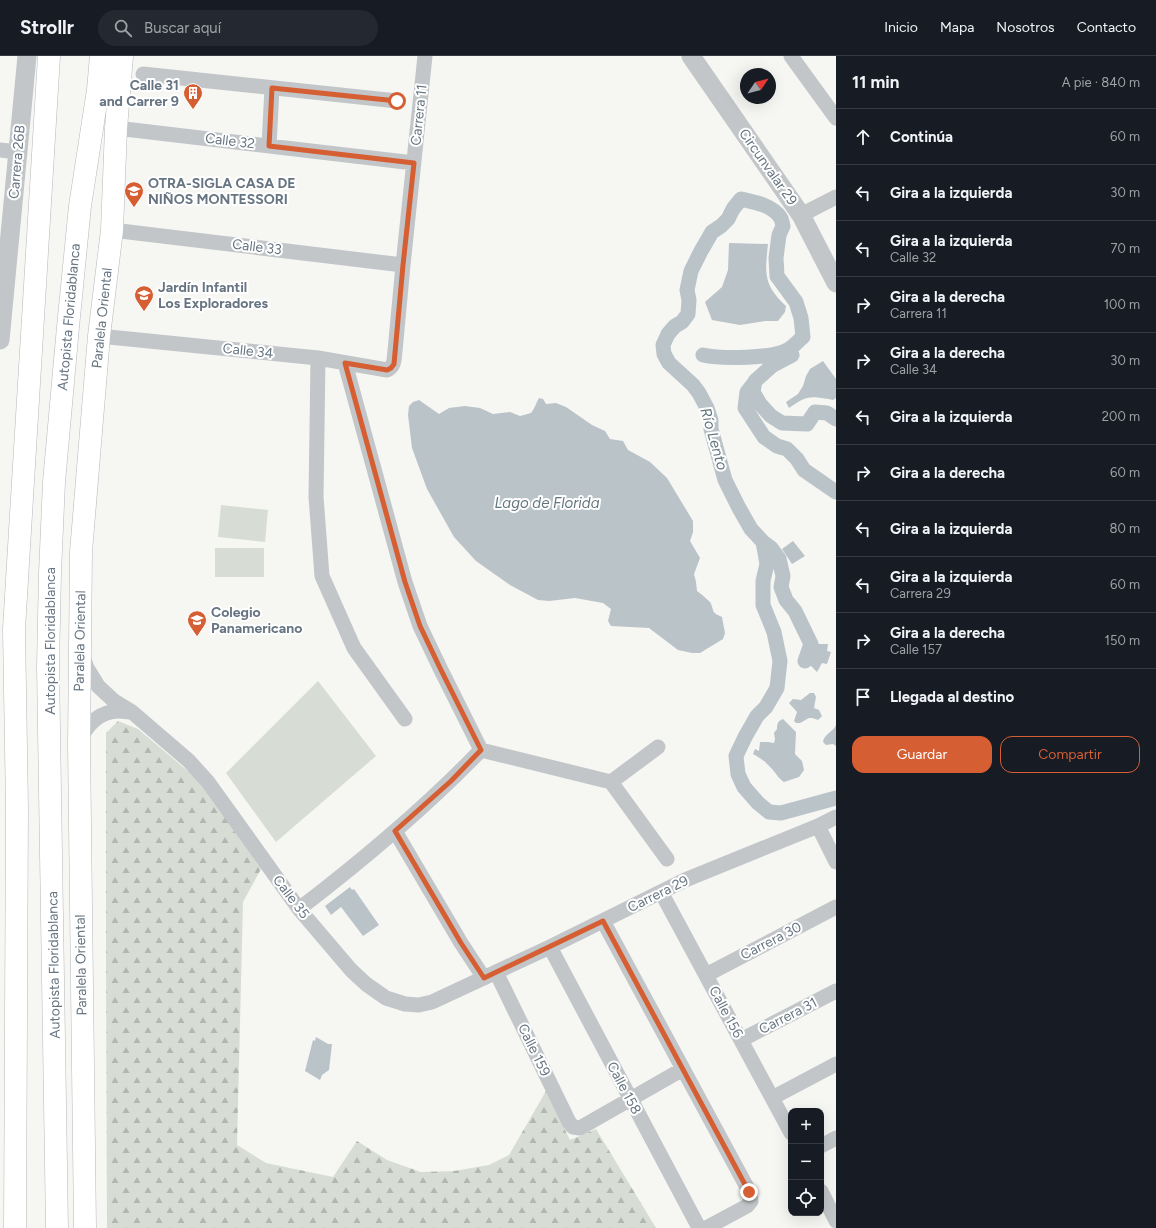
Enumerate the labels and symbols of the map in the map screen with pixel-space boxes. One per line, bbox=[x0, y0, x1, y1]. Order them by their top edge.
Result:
north arrow bbox=[740, 68, 776, 104]
place label: Calle 31 and Carrer 9 bbox=[99, 77, 179, 110]
building icon: Calle 31 and Carrer 9 bbox=[182, 82, 204, 110]
street label: Carrera 11 bbox=[407, 84, 431, 146]
route start bbox=[388, 92, 406, 110]
street label: Carrera 26B bbox=[5, 124, 29, 200]
street label: Circunvalar 29 bbox=[735, 125, 801, 209]
street label: Calle 32 bbox=[204, 130, 256, 152]
place label: OTRA-SIGLA CASA DE NIÑOS MONTESSORI bbox=[148, 175, 296, 208]
school or university icon: OTRA-SIGLA CASA DE NIÑOS MONTESSORI bbox=[123, 180, 145, 208]
street label: Calle 33 bbox=[231, 236, 283, 258]
street label: Autopista Floridablanca bbox=[54, 243, 84, 391]
street label: Paralela Oriental bbox=[88, 267, 116, 369]
place label: Jardín Infantil Los Exploradores bbox=[158, 279, 269, 312]
school or university icon: Jardín Infantil Los Exploradores bbox=[133, 284, 155, 312]
street label: Calle 34 bbox=[222, 340, 274, 362]
water label: Río Lento bbox=[697, 406, 732, 473]
water label: Lago de Florida bbox=[495, 494, 600, 512]
street label: Autopista Floridablanca bbox=[42, 567, 59, 715]
street label: Paralela Oriental bbox=[71, 590, 89, 692]
place label: Colegio Panamericano bbox=[211, 604, 302, 637]
school or university icon: Colegio Panamericano bbox=[186, 609, 208, 637]
street label: Calle 35 bbox=[269, 872, 313, 922]
street label: Carrera 29 bbox=[625, 872, 691, 916]
street label: Autopista Floridablanca bbox=[44, 891, 64, 1039]
street label: Paralela Oriental bbox=[72, 914, 90, 1016]
street label: Carrera 30 bbox=[738, 918, 804, 964]
street label: Calle 156 bbox=[705, 983, 747, 1041]
street label: Carrera 31 bbox=[756, 994, 820, 1038]
street label: Calle 159 bbox=[514, 1021, 554, 1079]
street label: Calle 158 bbox=[603, 1059, 645, 1117]
route end bbox=[740, 1183, 758, 1201]

